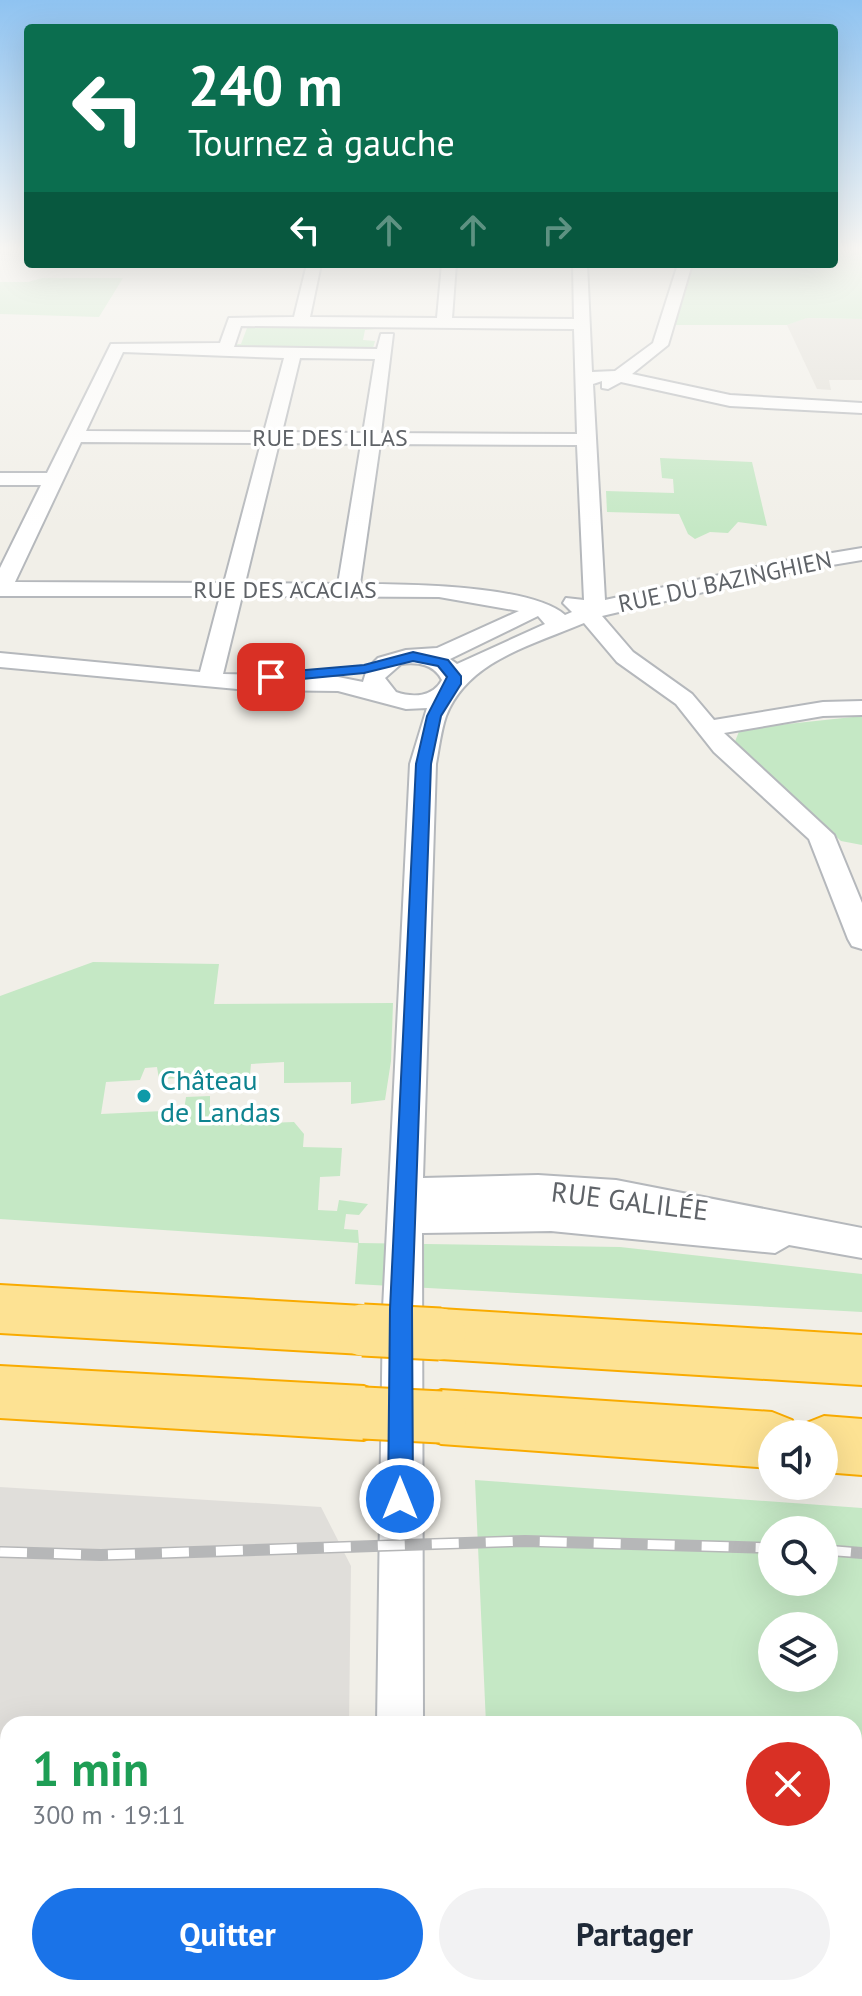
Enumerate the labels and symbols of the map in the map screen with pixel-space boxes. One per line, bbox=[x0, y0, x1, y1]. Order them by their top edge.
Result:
street label: RUE DES LILAS bbox=[252, 422, 408, 453]
street label: RUE DU BAZINGHIEN bbox=[615, 544, 835, 619]
street label: RUE DES ACACIAS bbox=[193, 574, 377, 605]
pin bbox=[237, 643, 305, 711]
place label: Château de Landas bbox=[160, 1061, 281, 1130]
marker: Château de Landas bbox=[135, 1087, 153, 1105]
street label: RUE GALILÉE bbox=[549, 1173, 711, 1228]
position arrow bbox=[358, 1457, 442, 1541]

